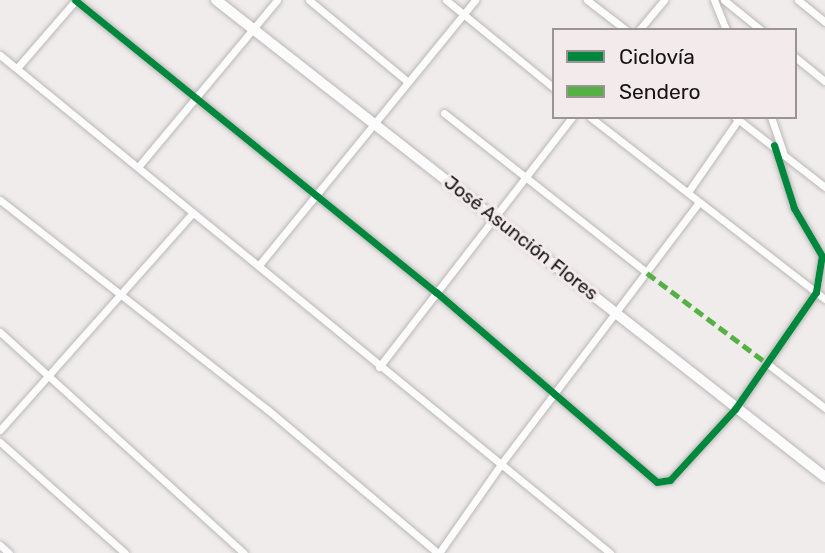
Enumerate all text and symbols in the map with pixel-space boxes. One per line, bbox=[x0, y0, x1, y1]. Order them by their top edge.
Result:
legend bbox=[552, 28, 797, 119]
text: Ciclovía bbox=[619, 44, 695, 69]
text: Sendero bbox=[619, 79, 701, 104]
street label: José Asunción Flores bbox=[439, 171, 603, 305]

